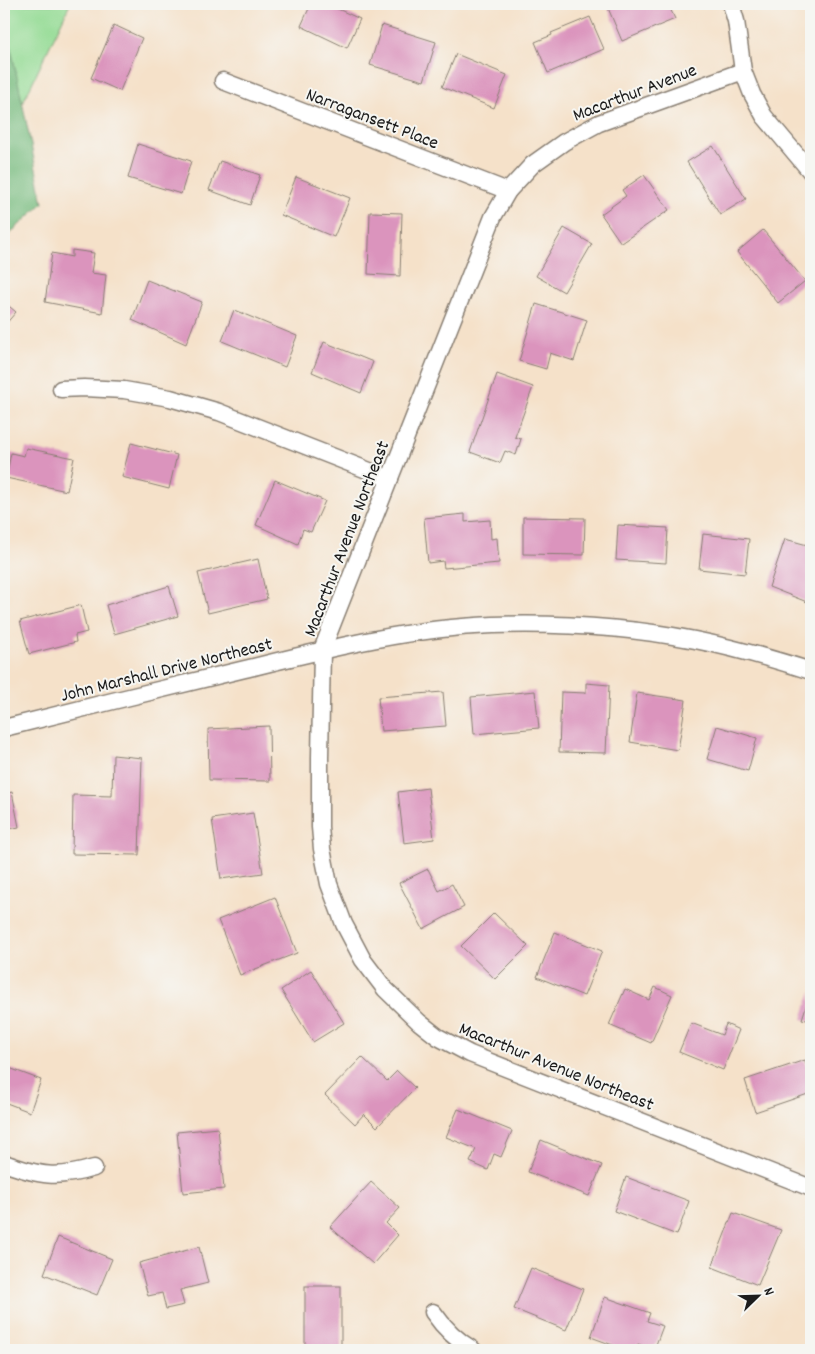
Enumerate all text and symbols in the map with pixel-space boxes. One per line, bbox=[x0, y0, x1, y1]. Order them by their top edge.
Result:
street label: Macarthur Avenue bbox=[569, 58, 701, 130]
street label: Narragansett Place bbox=[302, 83, 442, 158]
street label: Macarthur Avenue Northeast bbox=[298, 437, 398, 641]
street label: John Marshall Drive Northeast bbox=[58, 632, 275, 711]
street label: Macarthur Avenue Northeast bbox=[454, 1017, 657, 1120]
north arrow bbox=[732, 1272, 782, 1322]
text: N bbox=[758, 1285, 779, 1299]

